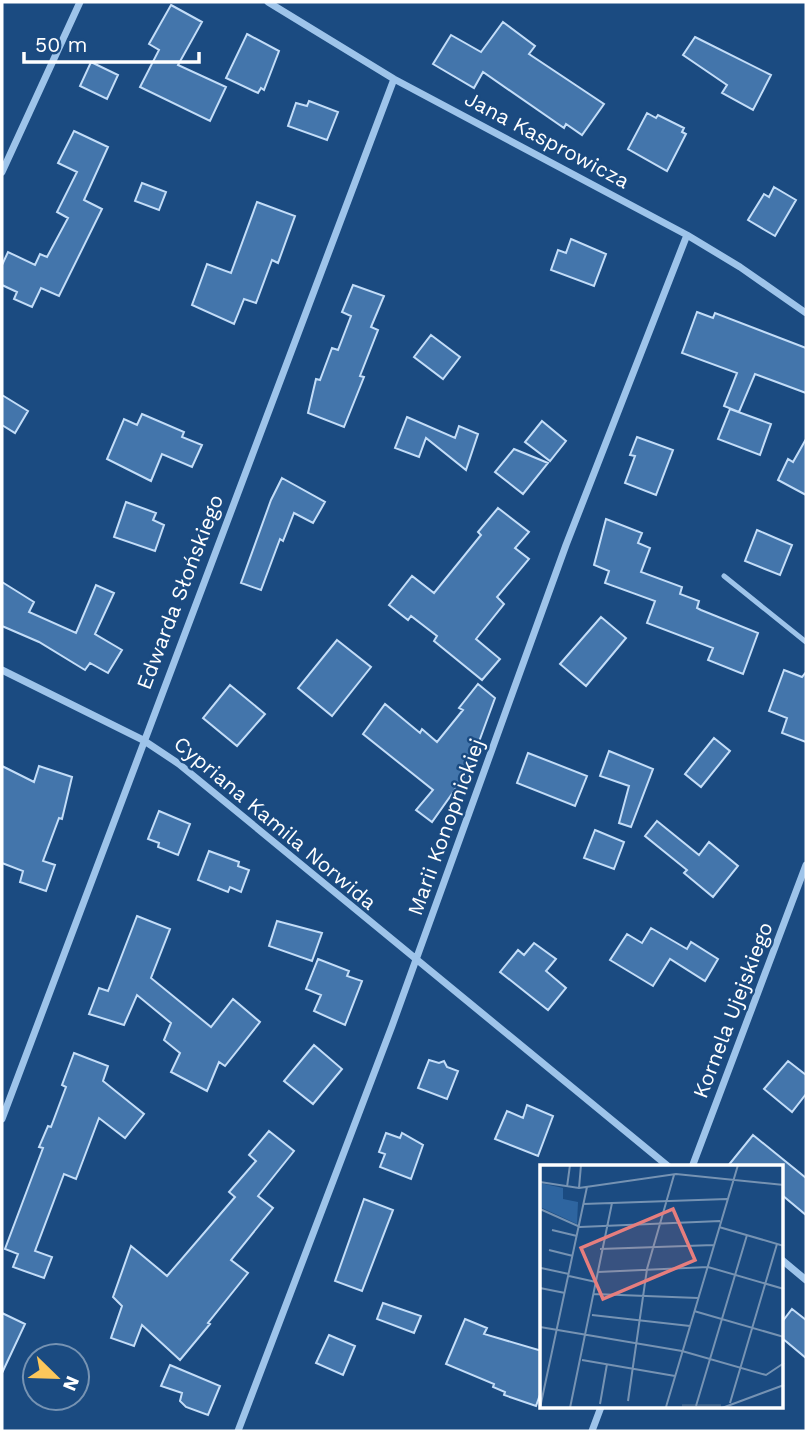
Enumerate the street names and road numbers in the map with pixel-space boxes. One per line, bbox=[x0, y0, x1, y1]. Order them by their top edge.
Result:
street label: Jana Kasprowicza bbox=[461, 86, 634, 194]
street label: Edwarda Słońskiego bbox=[131, 491, 228, 693]
street label: Cypriana Kamila Norwida bbox=[169, 731, 382, 915]
street label: Marii Konopnickiej bbox=[402, 735, 489, 919]
street label: Kornela Ujejskiego bbox=[687, 918, 778, 1101]

